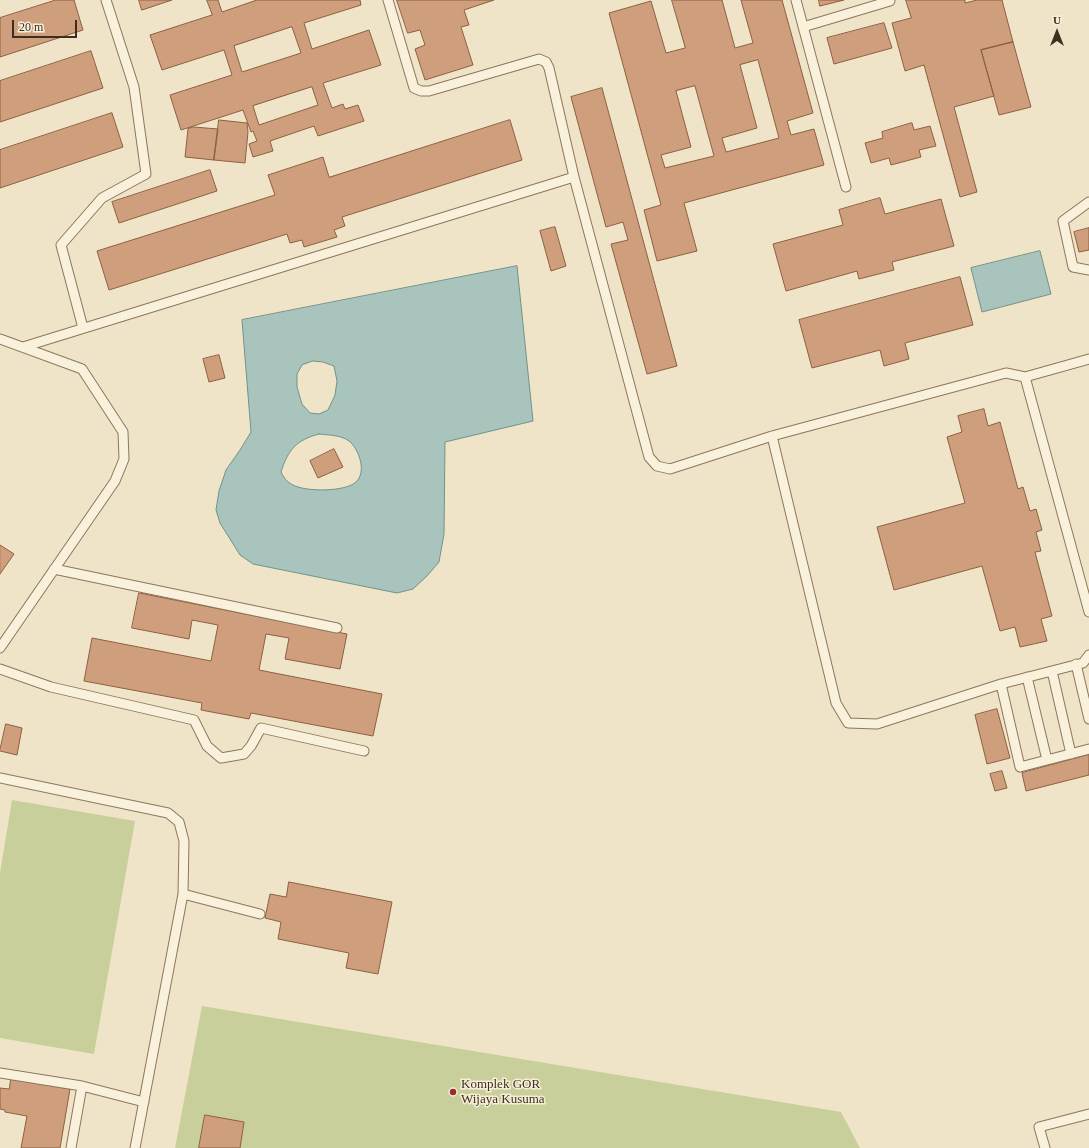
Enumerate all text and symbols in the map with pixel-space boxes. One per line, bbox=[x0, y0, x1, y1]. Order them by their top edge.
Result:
scale bar bbox=[14, 12, 79, 38]
north arrow bbox=[1037, 12, 1077, 52]
text: U bbox=[1053, 14, 1061, 26]
text: 20 m bbox=[19, 20, 43, 34]
place label: Komplek GOR Wijaya Kusuma bbox=[461, 1077, 545, 1108]
marker: Komplek GOR Wijaya Kusuma bbox=[448, 1087, 458, 1097]

